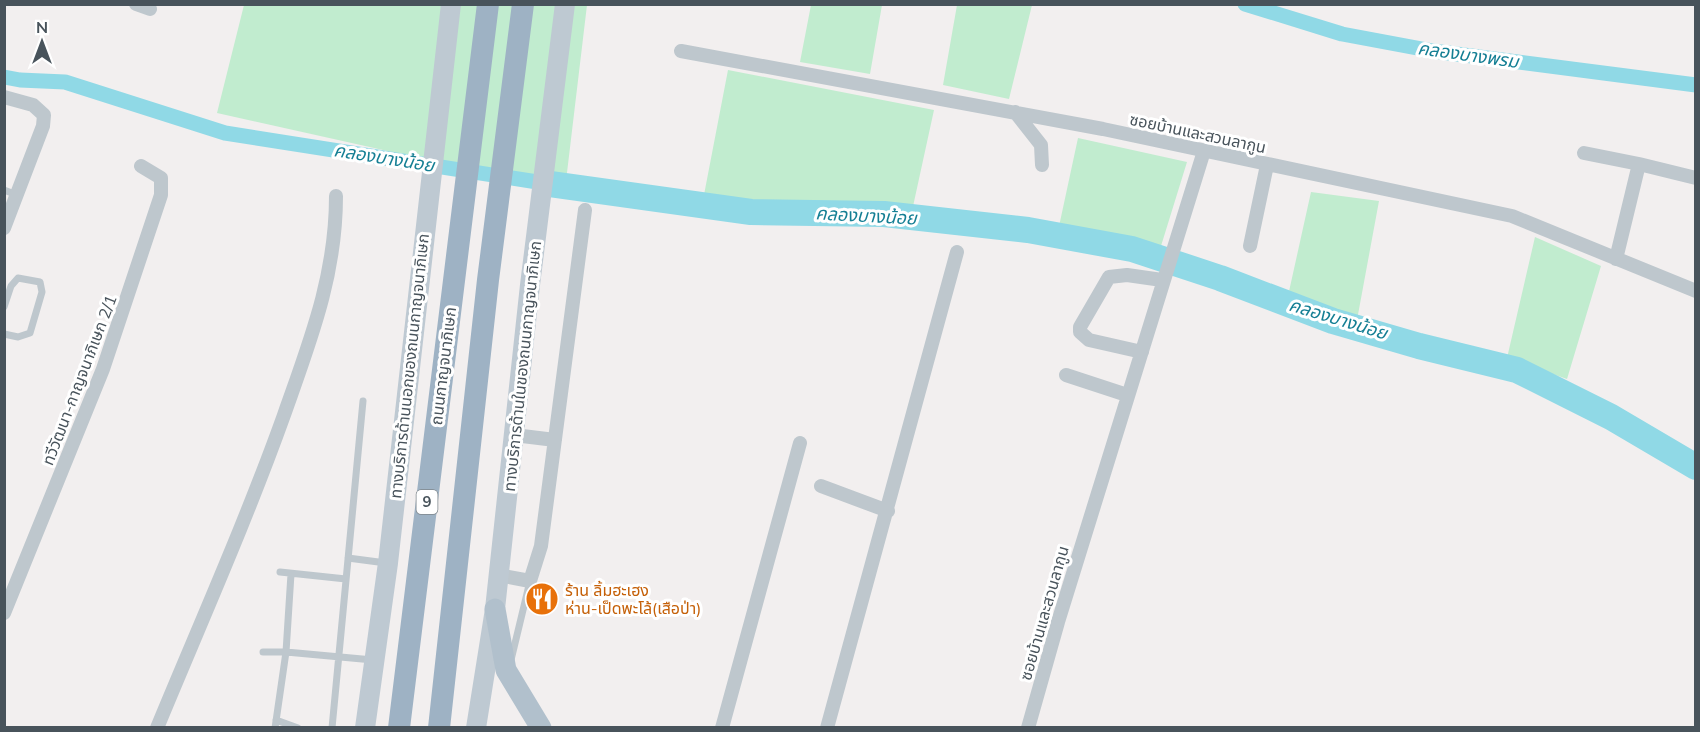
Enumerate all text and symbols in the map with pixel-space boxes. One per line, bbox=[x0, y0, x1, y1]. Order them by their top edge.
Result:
north arrow bbox=[12, 12, 72, 72]
text: N bbox=[36, 17, 48, 37]
water label: คลองบางพรม bbox=[1416, 36, 1522, 73]
street label: ซอยบ้านและสวนลากูน bbox=[1128, 109, 1268, 157]
water label: คลองบางน้อย bbox=[332, 138, 437, 177]
water label: คลองบางน้อย bbox=[815, 201, 918, 230]
street label: ทางบริการด้านนอกของถนนกาญจนาภิเษก bbox=[385, 233, 433, 499]
street label: ทางบริการด้านในของถนนกาญจนาภิเษก bbox=[499, 240, 545, 492]
street label: ทวีวัฒนา-กาญจนาภิเษก 2/1 bbox=[37, 292, 121, 468]
water label: คลองบางน้อย bbox=[1286, 293, 1391, 345]
street label: ถนนกาญจนาภิเษก bbox=[426, 306, 460, 426]
road number: 9 bbox=[416, 490, 438, 514]
street label: ซอยบ้านและสวนลากูน bbox=[1015, 543, 1073, 683]
place label: ร้าน ลิ้มฮะเฮง ห่าน-เป็ดพะโล้(เสือป่า) bbox=[565, 580, 701, 618]
restaurant icon: ร้าน ลิ้มฮะเฮง ห่าน-เป็ดพะโล้(เสือป่า) bbox=[524, 581, 560, 617]

